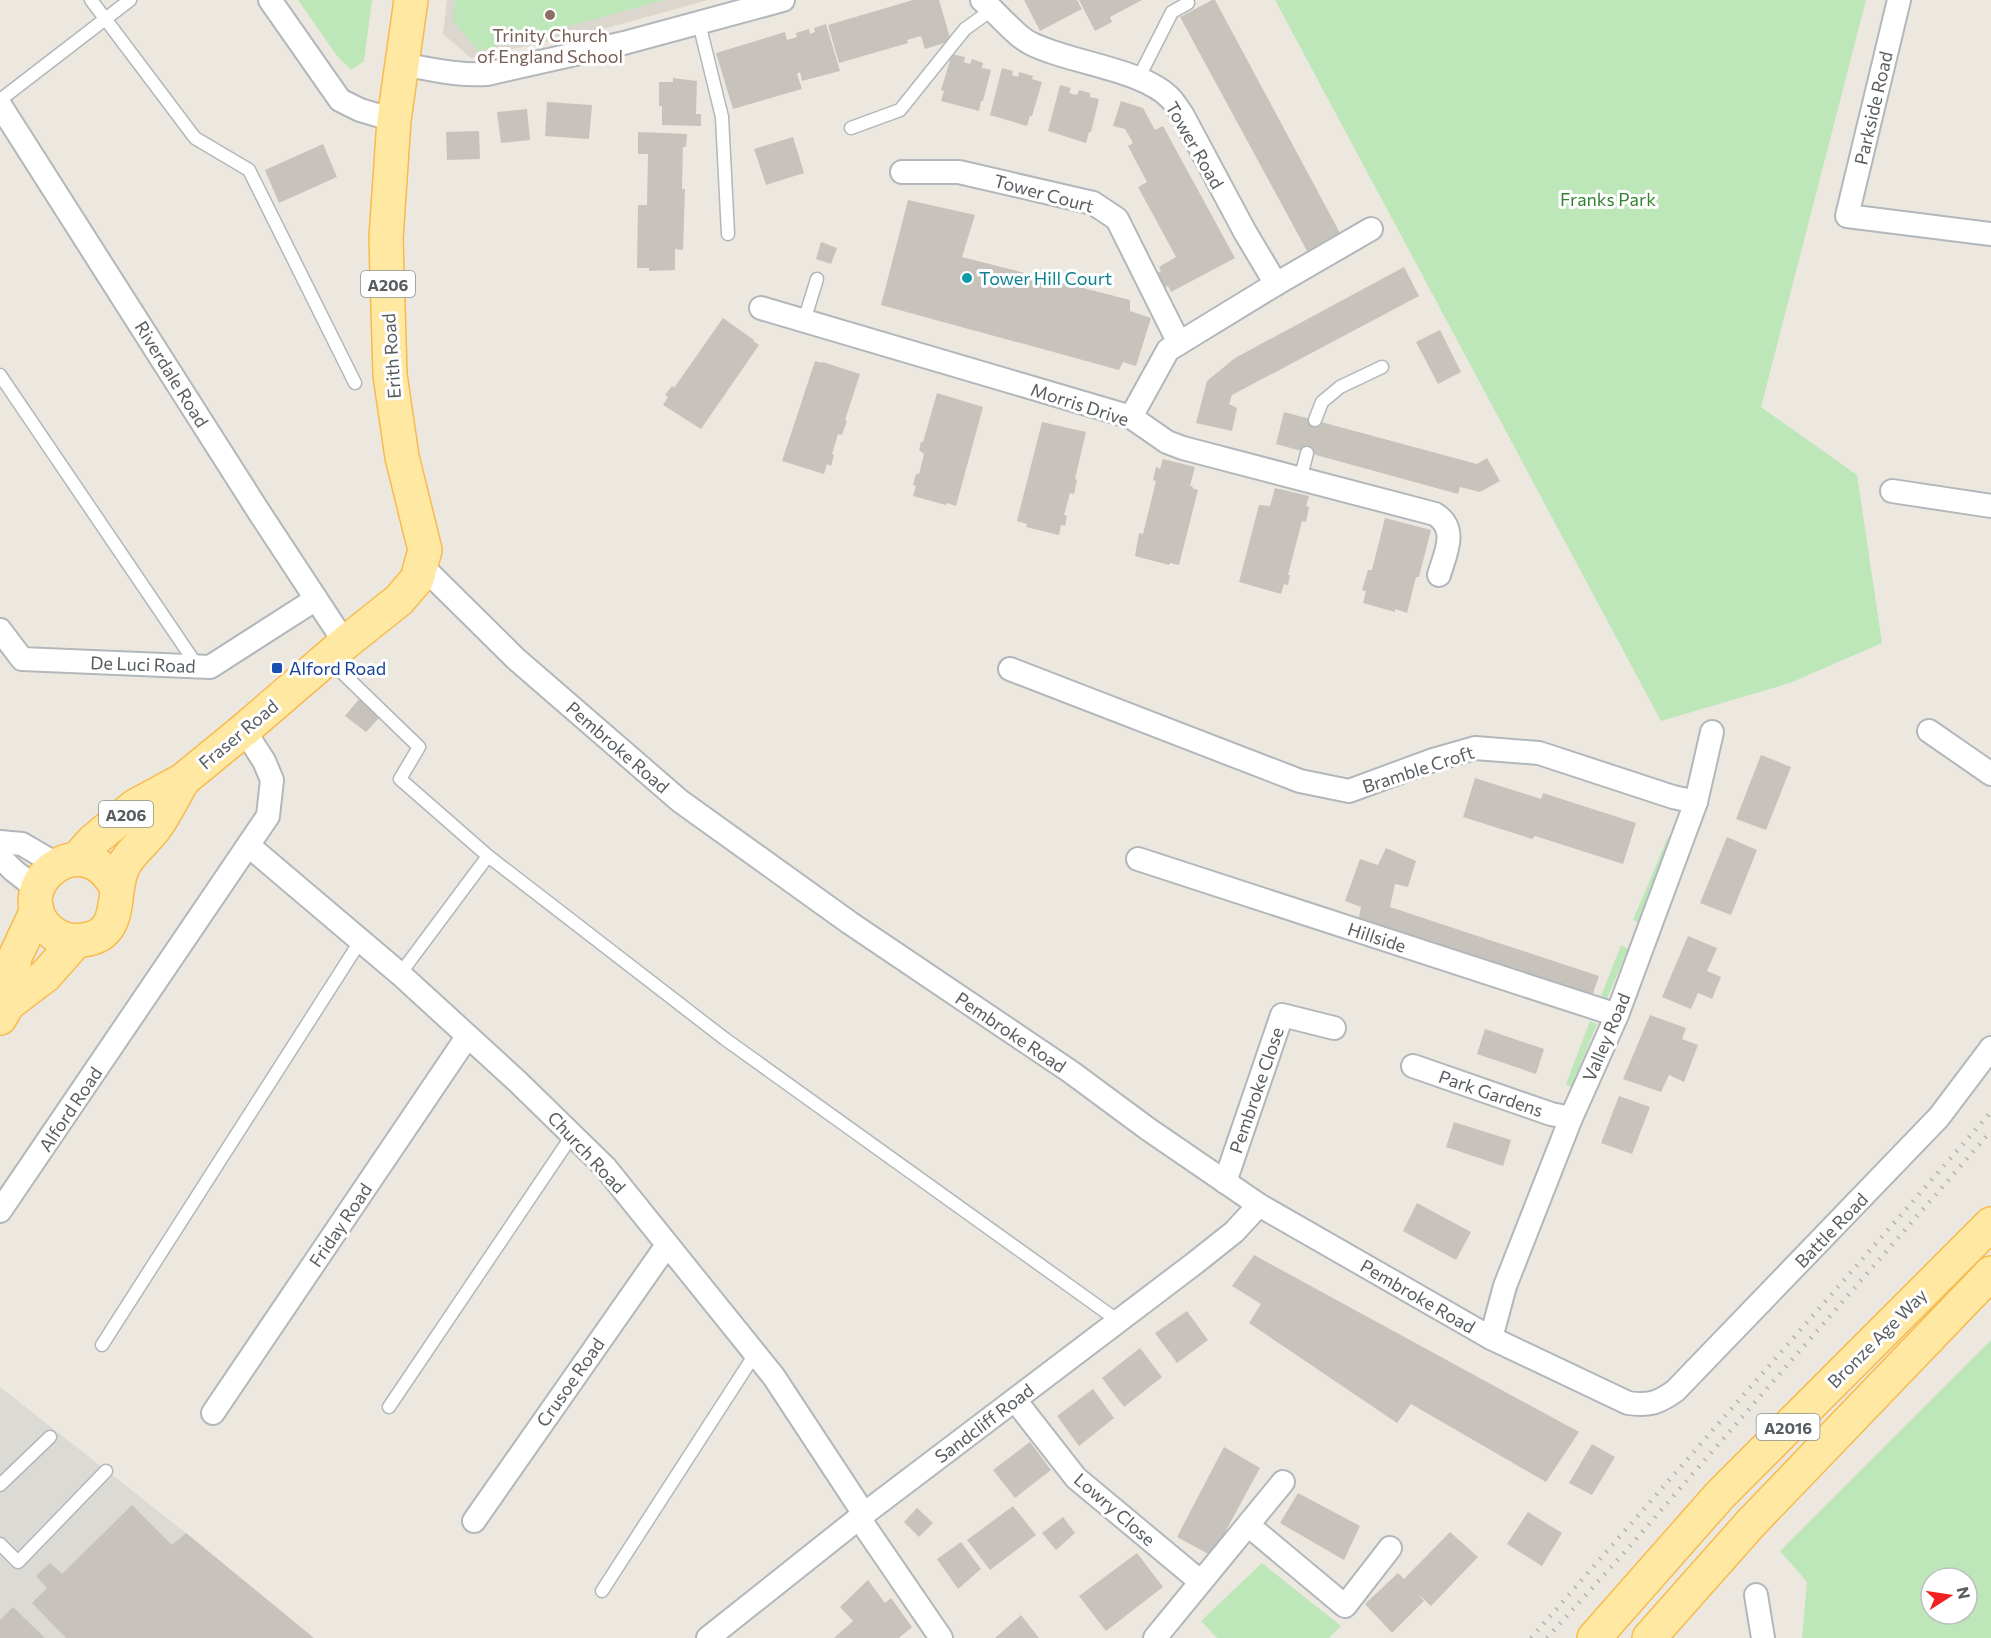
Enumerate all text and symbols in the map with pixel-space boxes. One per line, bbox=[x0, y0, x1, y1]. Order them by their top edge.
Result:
marker: Trinity Church of England School bbox=[543, 8, 557, 22]
place label: Trinity Church of England School bbox=[477, 24, 623, 67]
street label: Parkside Road bbox=[1849, 49, 1897, 167]
street label: Tower Road bbox=[1161, 98, 1229, 192]
street label: Tower Court bbox=[992, 169, 1096, 217]
park label: Franks Park bbox=[1560, 188, 1656, 210]
place label: Tower Hill Court bbox=[979, 267, 1112, 289]
road number: A206 bbox=[361, 271, 415, 297]
marker: Tower Hill Court bbox=[960, 271, 974, 285]
street label: Erith Road bbox=[377, 312, 405, 400]
street label: Riverdale Road bbox=[131, 317, 213, 431]
street label: Morris Drive bbox=[1028, 378, 1132, 430]
street label: De Luci Road bbox=[90, 651, 196, 677]
place label: Alford Road bbox=[289, 657, 386, 679]
marker: Alford Road bbox=[270, 661, 284, 675]
street label: Fraser Road bbox=[194, 694, 282, 774]
street label: Pembroke Road bbox=[562, 696, 674, 798]
street label: Bramble Croft bbox=[1359, 741, 1477, 797]
road number: A206 bbox=[99, 801, 153, 827]
street label: Hillside bbox=[1345, 917, 1409, 957]
street label: Pembroke Road bbox=[951, 987, 1071, 1077]
street label: Valley Road bbox=[1578, 989, 1634, 1085]
street label: Pembroke Close bbox=[1224, 1024, 1288, 1156]
street label: Alford Road bbox=[34, 1063, 106, 1155]
street label: Park Gardens bbox=[1436, 1065, 1546, 1121]
street label: Church Road bbox=[543, 1106, 631, 1198]
street label: Friday Road bbox=[304, 1179, 376, 1271]
street label: Battle Road bbox=[1790, 1188, 1872, 1272]
street label: Pembroke Road bbox=[1357, 1254, 1479, 1338]
street label: Bronze Age Way bbox=[1823, 1284, 1931, 1392]
street label: Crusoe Road bbox=[531, 1333, 609, 1431]
street label: Sandcliff Road bbox=[930, 1379, 1038, 1467]
road number: A2016 bbox=[1756, 1414, 1820, 1440]
street label: Lowry Close bbox=[1070, 1468, 1160, 1550]
north arrow bbox=[1919, 1566, 1979, 1626]
text: N bbox=[1954, 1585, 1975, 1601]

